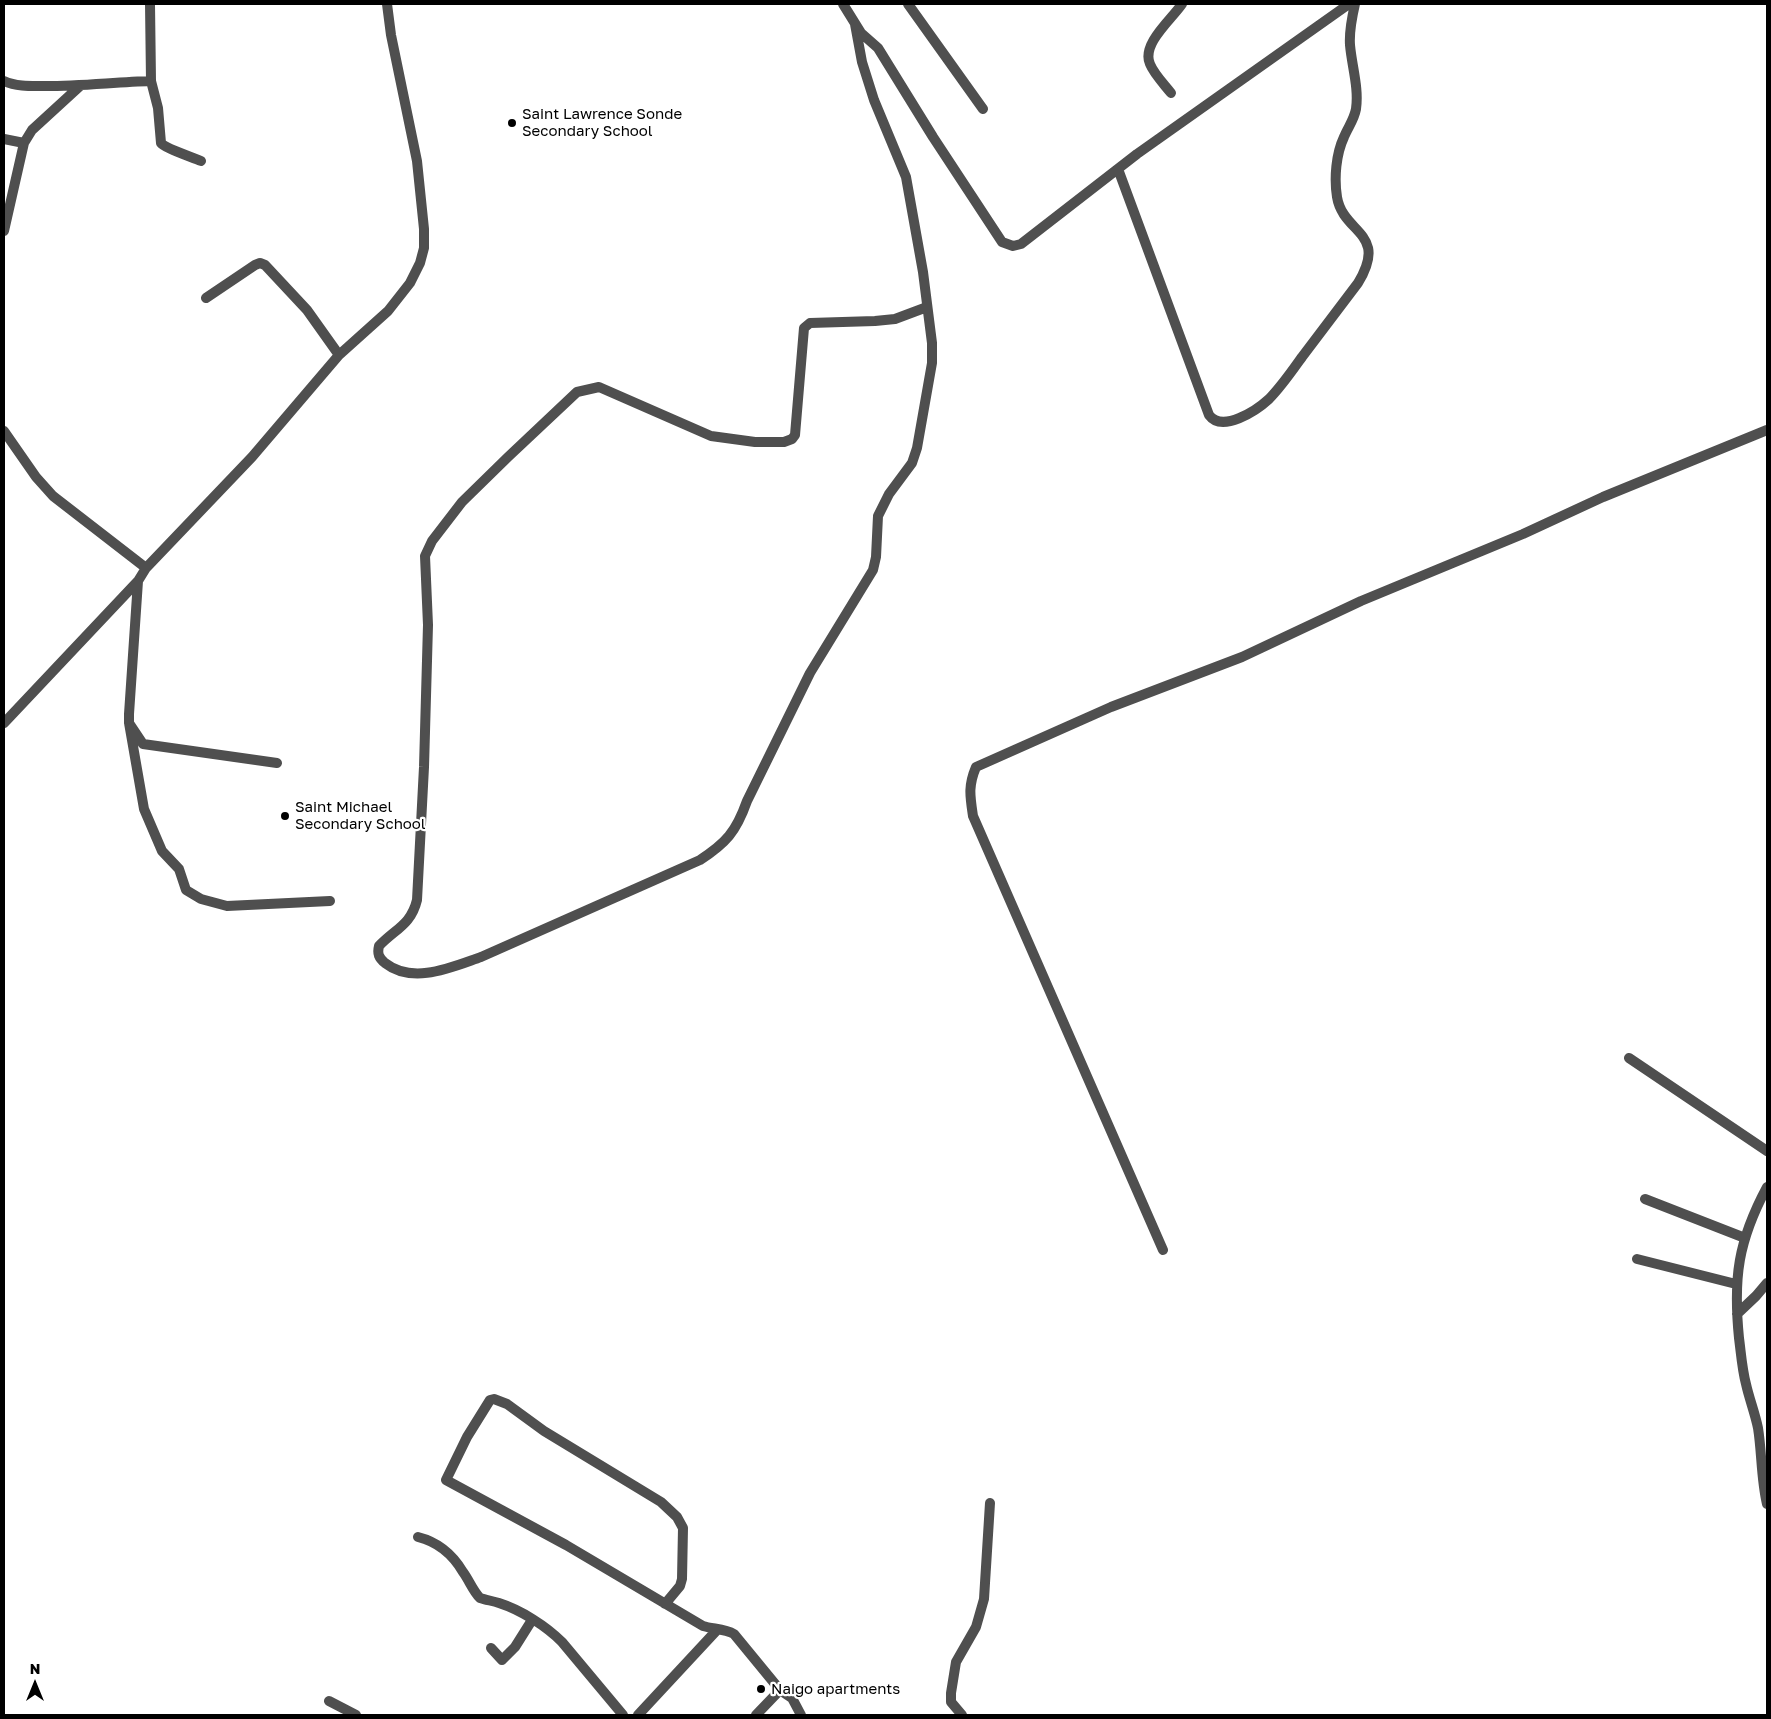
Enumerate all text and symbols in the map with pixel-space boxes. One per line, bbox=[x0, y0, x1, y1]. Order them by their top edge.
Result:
place label: Saint Lawrence Sonde Secondary School bbox=[522, 105, 682, 140]
marker: Saint Lawrence Sonde Secondary School bbox=[506, 117, 518, 129]
place label: Saint Michael Secondary School bbox=[295, 798, 426, 833]
marker: Saint Michael Secondary School bbox=[279, 810, 291, 822]
north arrow bbox=[10, 1659, 60, 1709]
text: N bbox=[30, 1660, 40, 1677]
place label: Naigo apartments bbox=[771, 1680, 900, 1698]
marker: Naigo apartments bbox=[755, 1683, 767, 1695]

